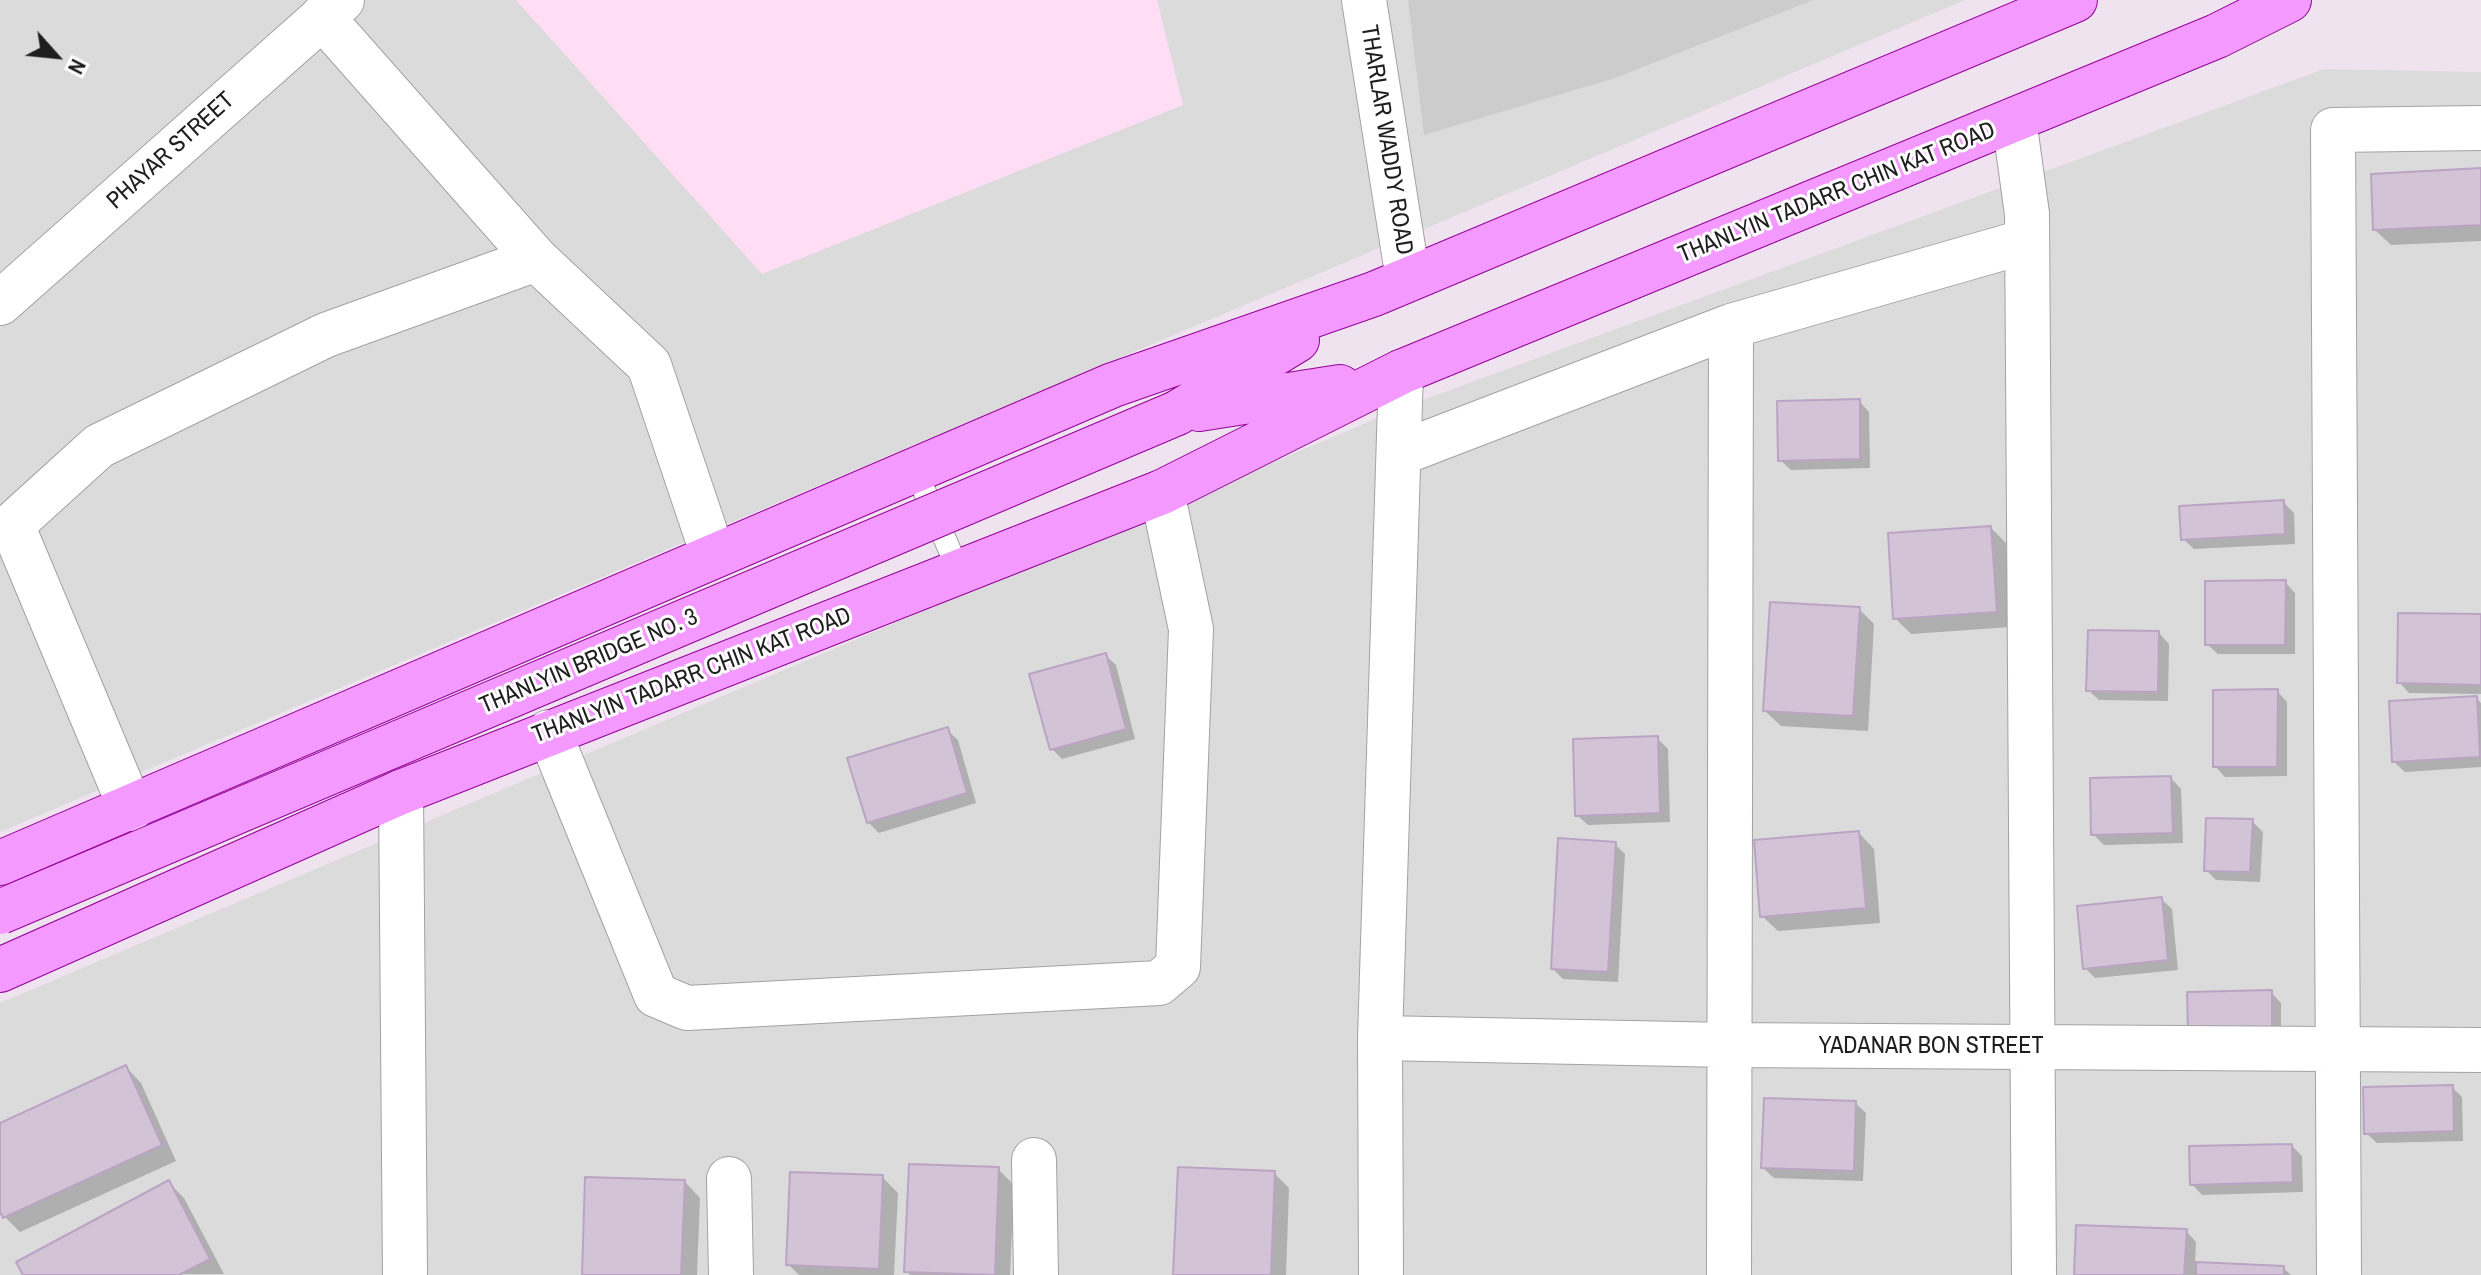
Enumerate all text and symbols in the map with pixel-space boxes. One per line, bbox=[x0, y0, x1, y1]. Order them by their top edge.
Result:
north arrow bbox=[16, 16, 96, 96]
street label: THARLAR WADDY ROAD bbox=[1354, 23, 1418, 257]
text: N bbox=[61, 54, 94, 80]
street label: PHAYAR STREET bbox=[101, 86, 241, 216]
street label: THANLYIN TADARR CHIN KAT ROAD bbox=[1674, 116, 2000, 270]
street label: THANLYIN TADARR CHIN KAT ROAD bbox=[529, 602, 855, 750]
street label: THANLYIN BRIDGE NO. 3 bbox=[476, 603, 702, 721]
street label: YADANAR BON STREET bbox=[1819, 1033, 2043, 1061]

